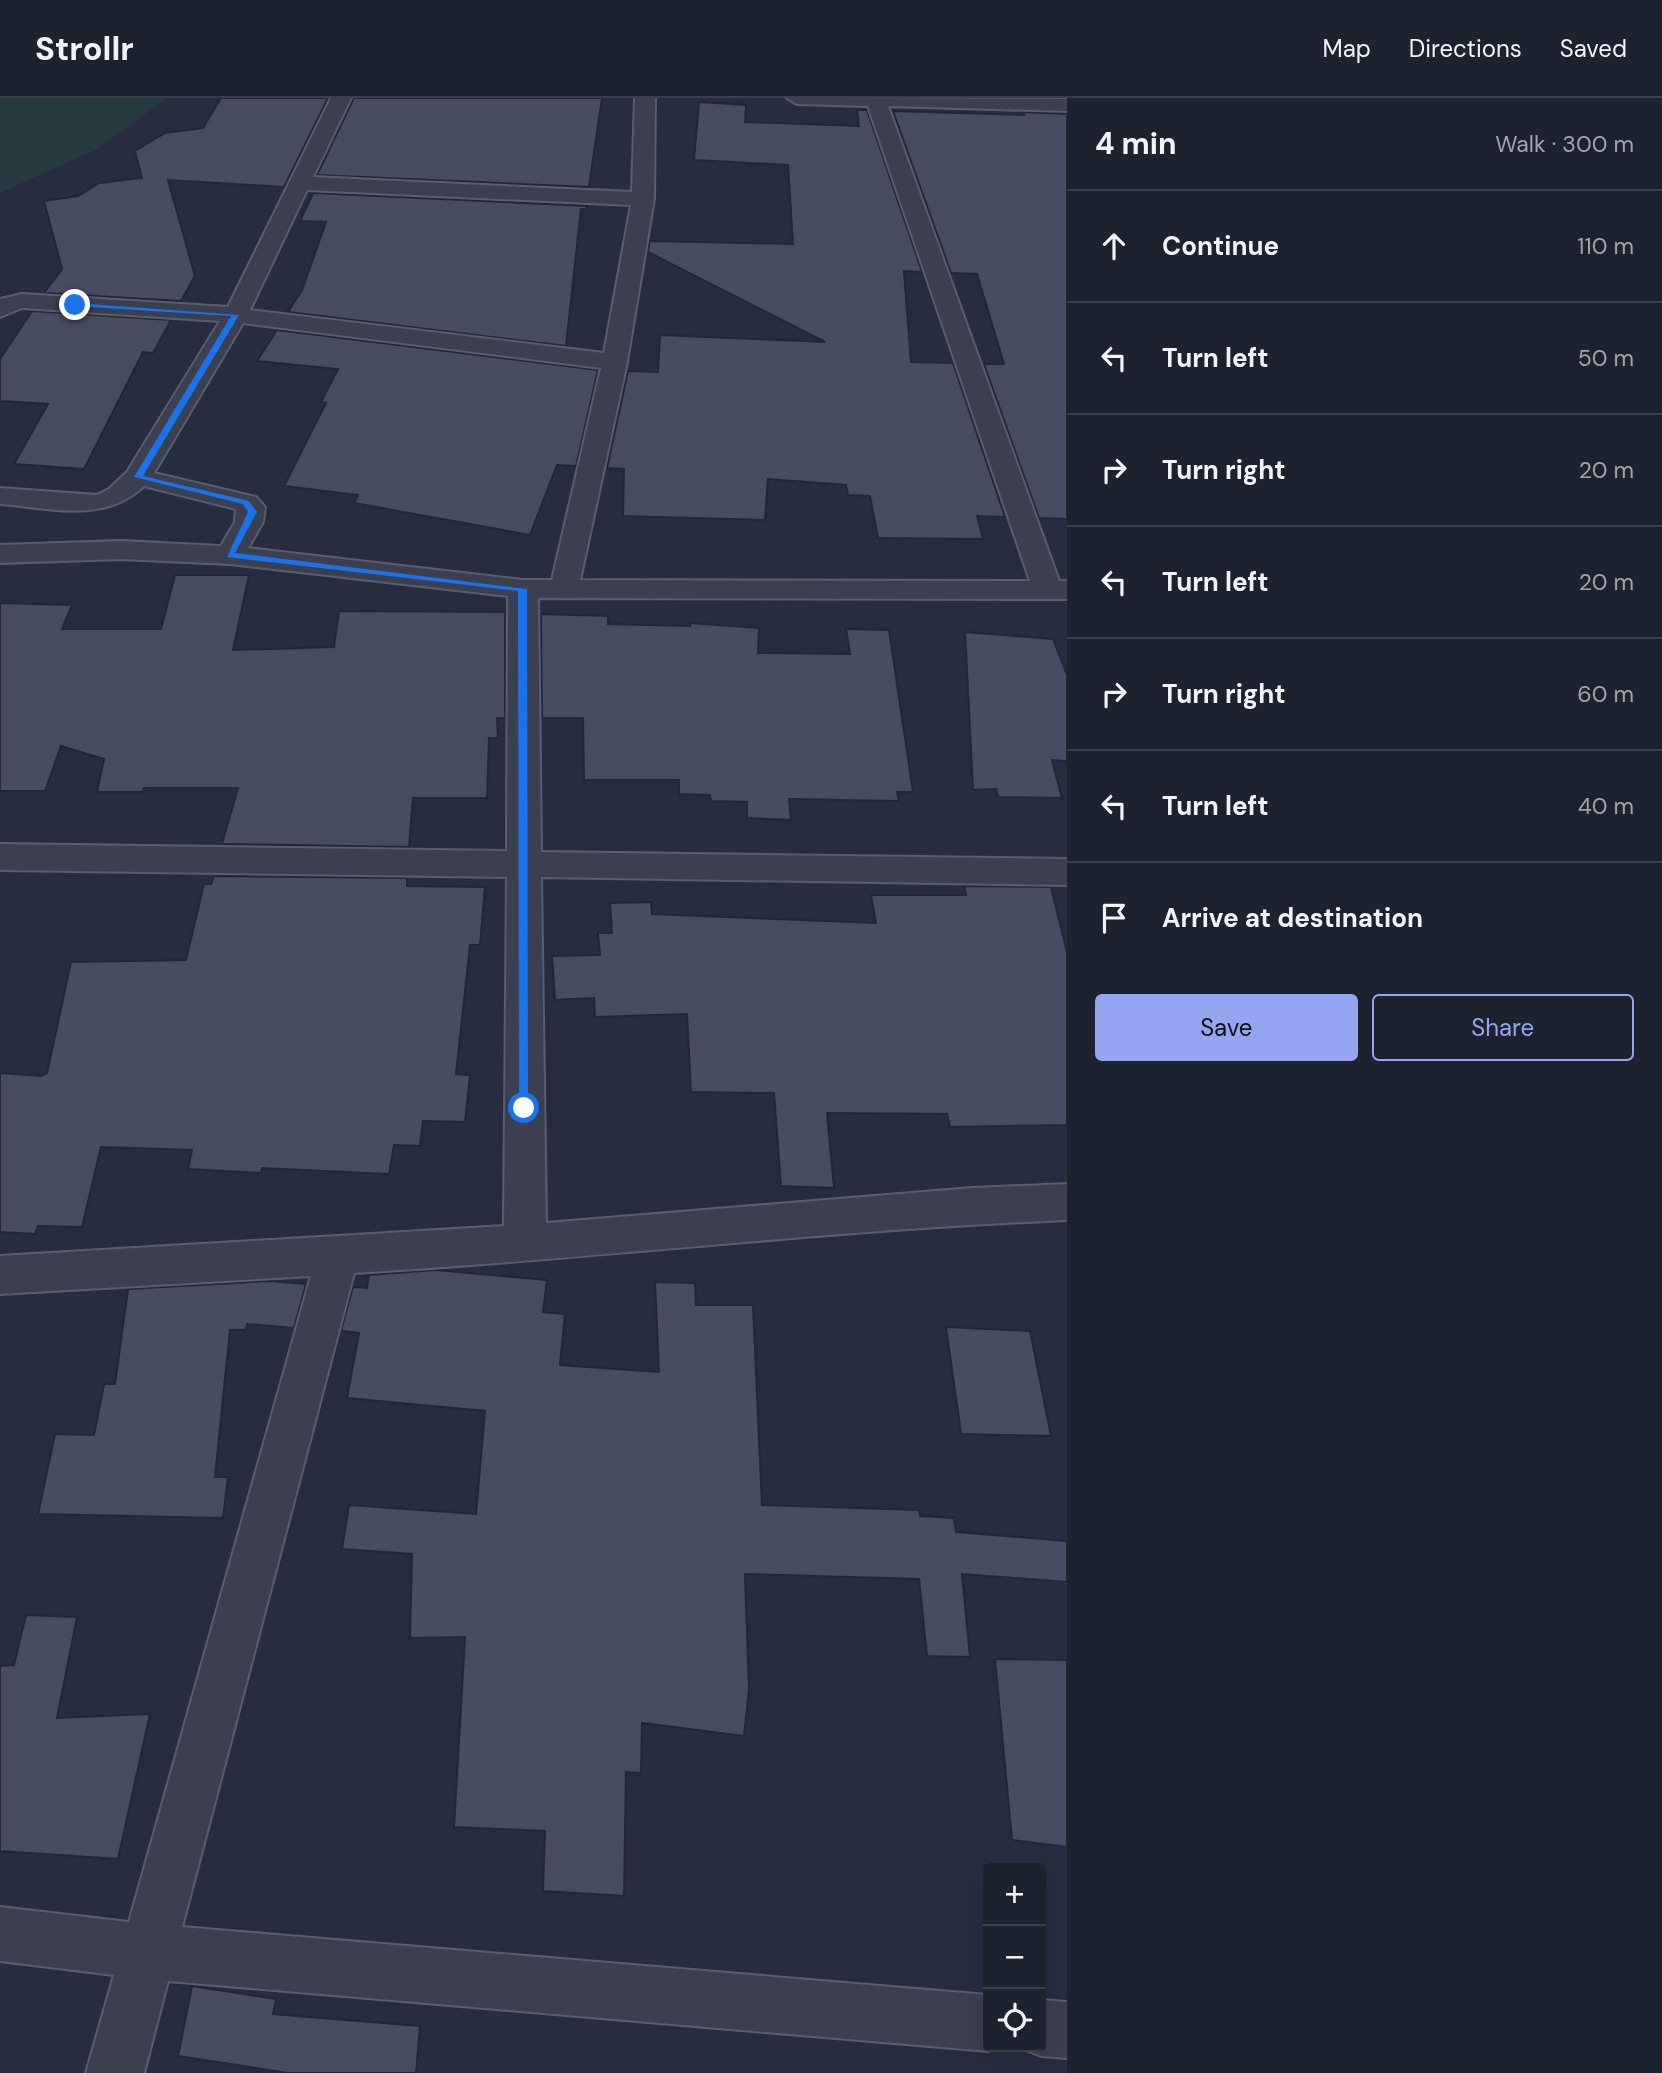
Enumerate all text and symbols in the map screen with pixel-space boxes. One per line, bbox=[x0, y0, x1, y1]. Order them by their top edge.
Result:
text: Strollr bbox=[35, 27, 134, 70]
text: Map bbox=[1323, 33, 1371, 64]
text: Directions bbox=[1409, 33, 1522, 64]
text: Saved bbox=[1560, 33, 1627, 64]
text: 4 min bbox=[1095, 124, 1177, 163]
text: Walk · 300 m bbox=[1495, 129, 1634, 159]
icon: ahead bbox=[1095, 227, 1133, 265]
text: Continue bbox=[1162, 229, 1279, 263]
text: 110 m bbox=[1577, 231, 1634, 261]
route end bbox=[59, 289, 90, 320]
icon: left bbox=[1095, 339, 1133, 377]
text: Turn left bbox=[1162, 341, 1269, 375]
text: 50 m bbox=[1578, 343, 1634, 373]
icon: right bbox=[1095, 451, 1133, 489]
text: Turn right bbox=[1162, 453, 1286, 487]
text: 20 m bbox=[1579, 455, 1634, 485]
icon: left bbox=[1095, 563, 1133, 601]
text: Turn left bbox=[1162, 565, 1269, 599]
text: 20 m bbox=[1579, 567, 1634, 597]
icon: right bbox=[1095, 675, 1133, 713]
text: Turn right bbox=[1162, 677, 1286, 711]
text: 60 m bbox=[1577, 679, 1634, 709]
icon: left bbox=[1095, 787, 1133, 825]
text: Turn left bbox=[1162, 789, 1269, 823]
text: 40 m bbox=[1578, 791, 1634, 821]
icon: arrive bbox=[1095, 899, 1133, 937]
text: Arrive at destination bbox=[1162, 901, 1423, 935]
button: Save bbox=[1095, 994, 1358, 1061]
button: Share bbox=[1372, 994, 1634, 1061]
route start bbox=[508, 1092, 539, 1123]
map controls bbox=[983, 1863, 1046, 2052]
button: + bbox=[983, 1863, 1046, 1926]
button: − bbox=[983, 1926, 1046, 1989]
button: locate bbox=[983, 1989, 1046, 2052]

